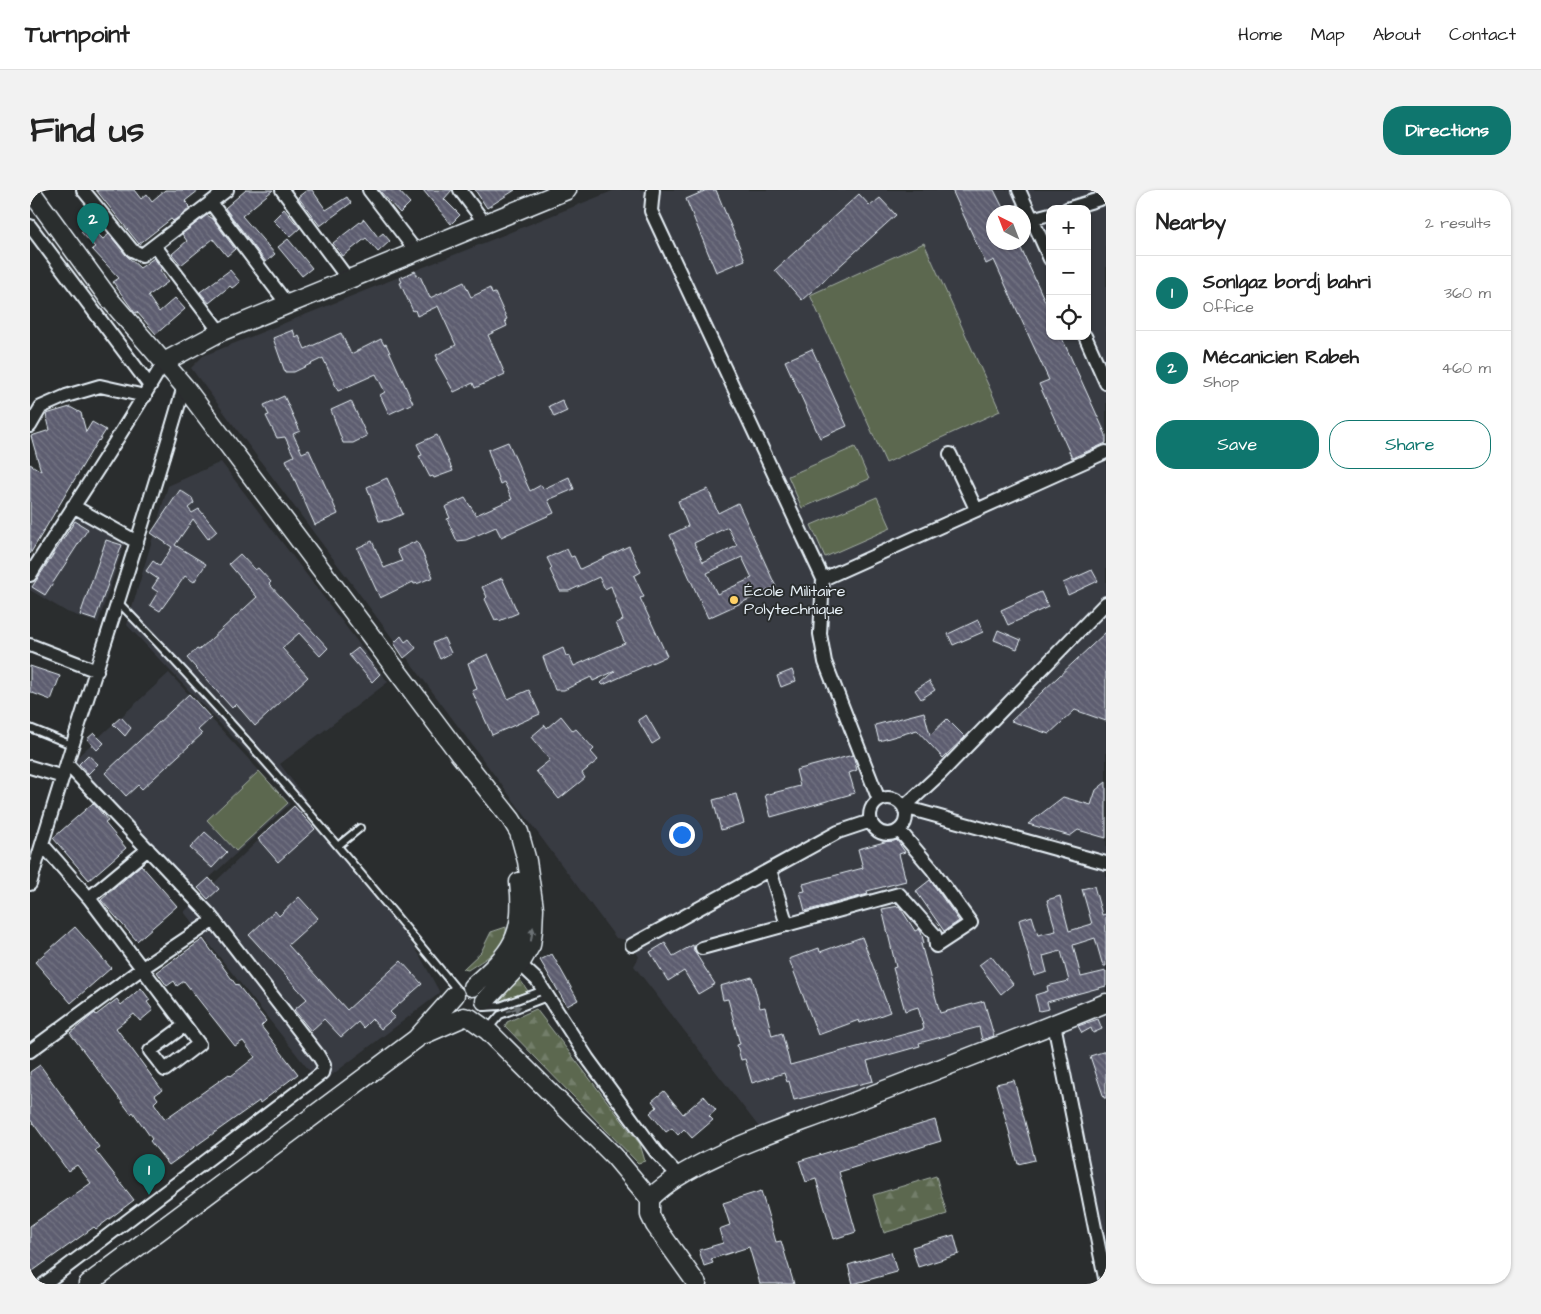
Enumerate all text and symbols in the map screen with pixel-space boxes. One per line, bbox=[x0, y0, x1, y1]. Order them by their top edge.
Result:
text: Turnpoint bbox=[25, 18, 130, 52]
text: Home bbox=[1238, 22, 1283, 47]
text: Map bbox=[1311, 22, 1345, 47]
text: About bbox=[1373, 22, 1421, 47]
text: Contact bbox=[1449, 22, 1516, 47]
text: Find us bbox=[30, 106, 144, 155]
button: Directions bbox=[1383, 106, 1511, 155]
pin: 2 bbox=[77, 203, 109, 244]
north arrow bbox=[986, 205, 1031, 250]
map controls bbox=[1046, 205, 1091, 340]
button: + bbox=[1046, 205, 1091, 250]
text: Nearby bbox=[1156, 208, 1226, 237]
text: 2 results bbox=[1425, 212, 1491, 234]
button: − bbox=[1046, 250, 1091, 295]
text: Sonlgaz bordj bahri bbox=[1203, 269, 1371, 296]
text: 1 bbox=[1171, 282, 1173, 304]
text: 360 m bbox=[1444, 282, 1491, 304]
button: locate bbox=[1046, 295, 1091, 340]
text: Office bbox=[1203, 296, 1254, 318]
text: Mécanicien Rabeh bbox=[1203, 344, 1359, 371]
text: 2 bbox=[1167, 357, 1177, 379]
text: 460 m bbox=[1441, 357, 1491, 379]
text: Shop bbox=[1203, 371, 1239, 393]
button: Save bbox=[1156, 420, 1319, 469]
button: Share bbox=[1329, 420, 1491, 469]
place label: École Militaire Polytechnique bbox=[744, 580, 846, 621]
marker: École Militaire Polytechnique bbox=[728, 594, 740, 606]
your location bbox=[669, 822, 695, 848]
one-way arrow bbox=[529, 926, 537, 942]
one-way arrow bbox=[507, 1005, 522, 1013]
pin: 1 bbox=[133, 1154, 165, 1195]

